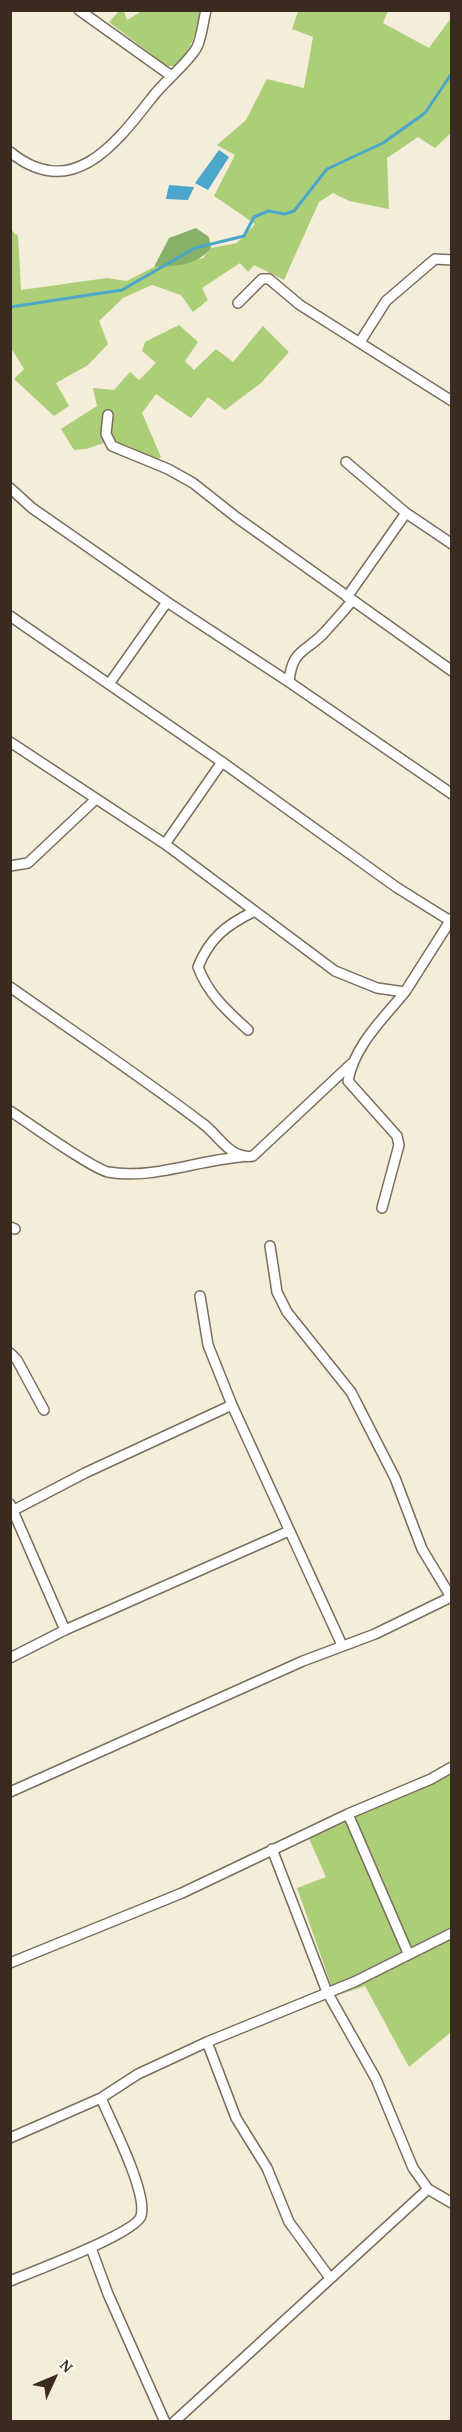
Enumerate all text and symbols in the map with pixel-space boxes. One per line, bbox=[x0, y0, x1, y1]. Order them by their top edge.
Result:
north arrow bbox=[24, 2348, 84, 2408]
text: N bbox=[55, 2353, 79, 2378]

